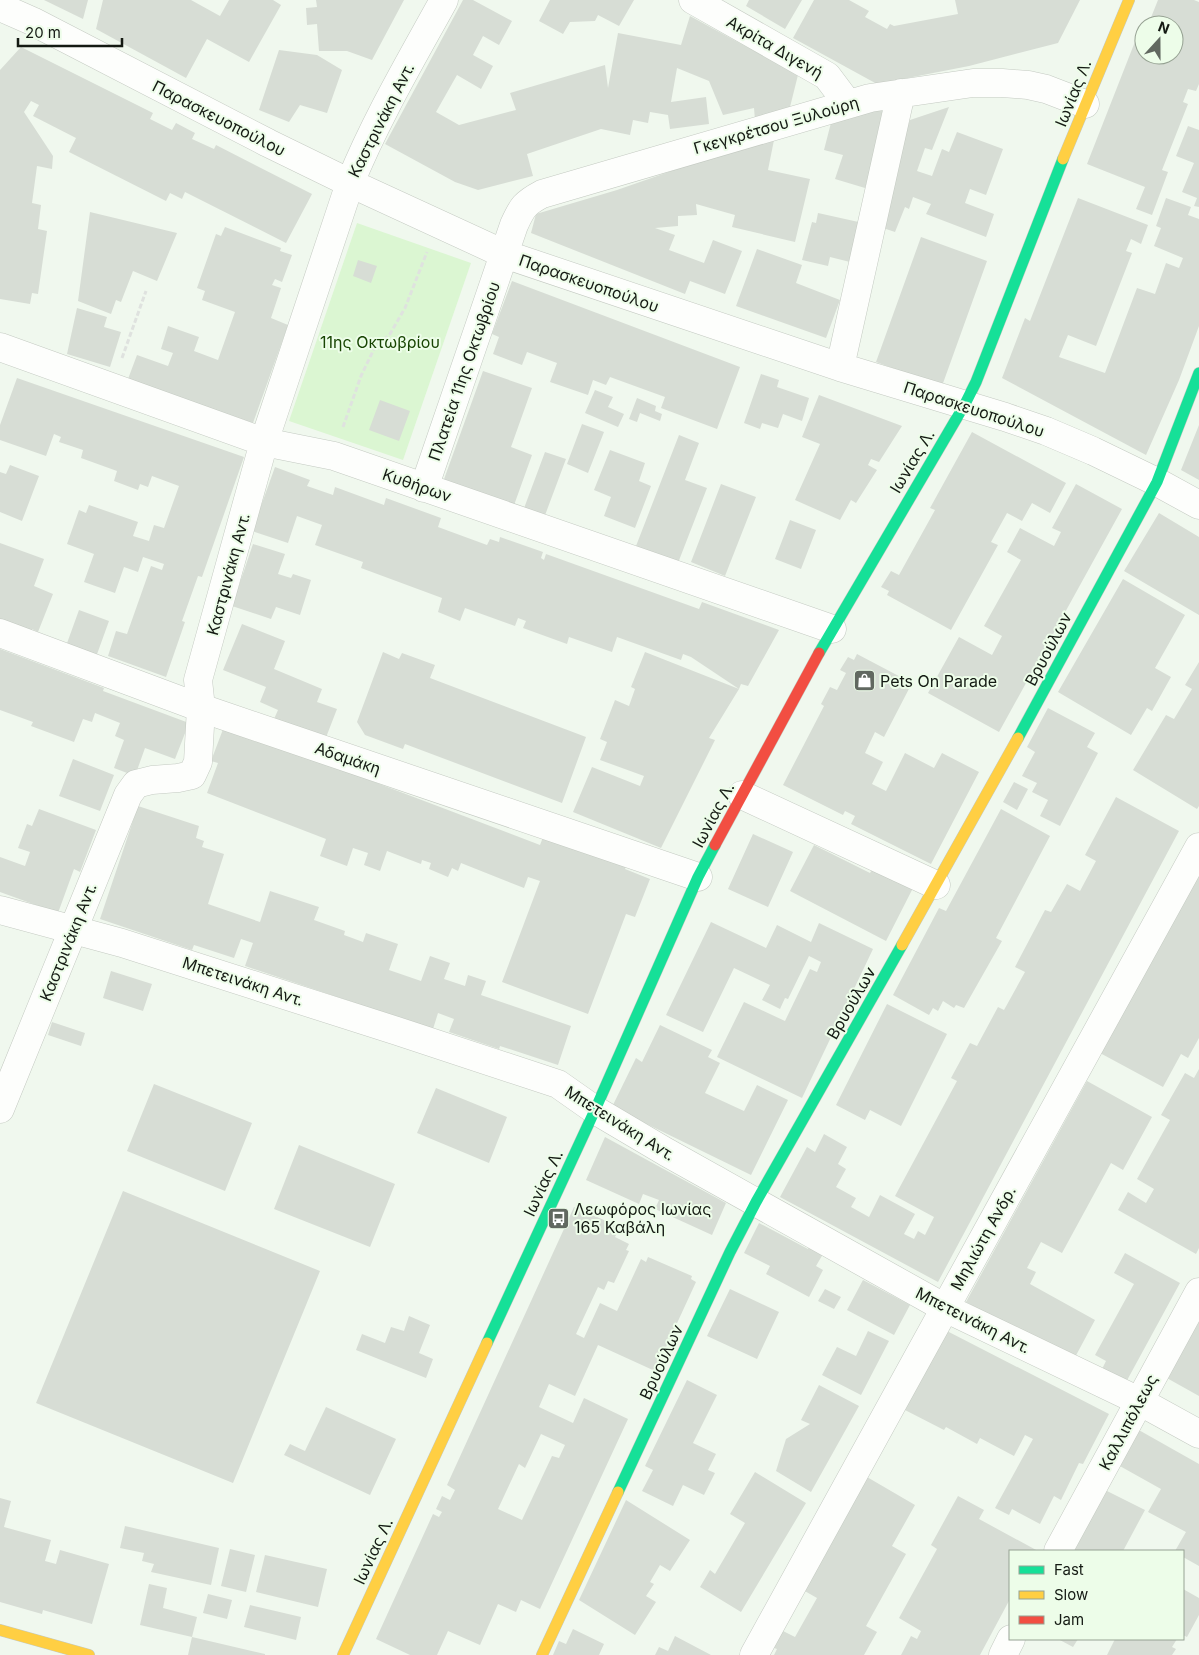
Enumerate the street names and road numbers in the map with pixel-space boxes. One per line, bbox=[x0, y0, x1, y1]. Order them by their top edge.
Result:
street label: Ακρίτα Διγενή bbox=[723, 11, 827, 83]
street label: Ιωνίας Λ. bbox=[1050, 56, 1096, 130]
street label: Καστρινάκη Αντ. bbox=[344, 60, 418, 180]
street label: Παρασκευοπούλου bbox=[149, 76, 289, 160]
street label: Γκεγκρέτσου Ξυλούρη bbox=[691, 92, 861, 158]
street label: Παρασκευοπούλου bbox=[516, 250, 662, 316]
street label: Πλατεία 11ης Οκτωβρίου bbox=[424, 279, 504, 463]
street label: Παρασκευοπούλου bbox=[901, 377, 1047, 441]
street label: Ιωνίας Λ. bbox=[885, 425, 939, 497]
street label: Κυθήρων bbox=[380, 464, 454, 506]
street label: Καστρινάκη Αντ. bbox=[202, 511, 254, 637]
street label: Βρυούλων bbox=[1020, 609, 1076, 689]
street label: Αδαμάκη bbox=[312, 737, 384, 779]
street label: Ιωνίας Λ. bbox=[688, 779, 738, 851]
street label: Καστρινάκη Αντ. bbox=[35, 880, 101, 1004]
street label: Μπετεινάκη Αντ. bbox=[180, 952, 306, 1010]
street label: Βρυούλων bbox=[822, 963, 880, 1043]
street label: Μπετεινάκη Αντ. bbox=[561, 1081, 679, 1165]
street label: Ιωνίας Λ. bbox=[519, 1147, 567, 1219]
street label: Μηλιώτη Ανδρ. bbox=[946, 1182, 1020, 1294]
street label: Μπετεινάκη Αντ. bbox=[912, 1282, 1034, 1358]
street label: Βρυούλων bbox=[635, 1321, 687, 1403]
street label: Καλλιπόλεως bbox=[1094, 1371, 1162, 1473]
street label: Ιωνίας Λ. bbox=[349, 1515, 397, 1587]

